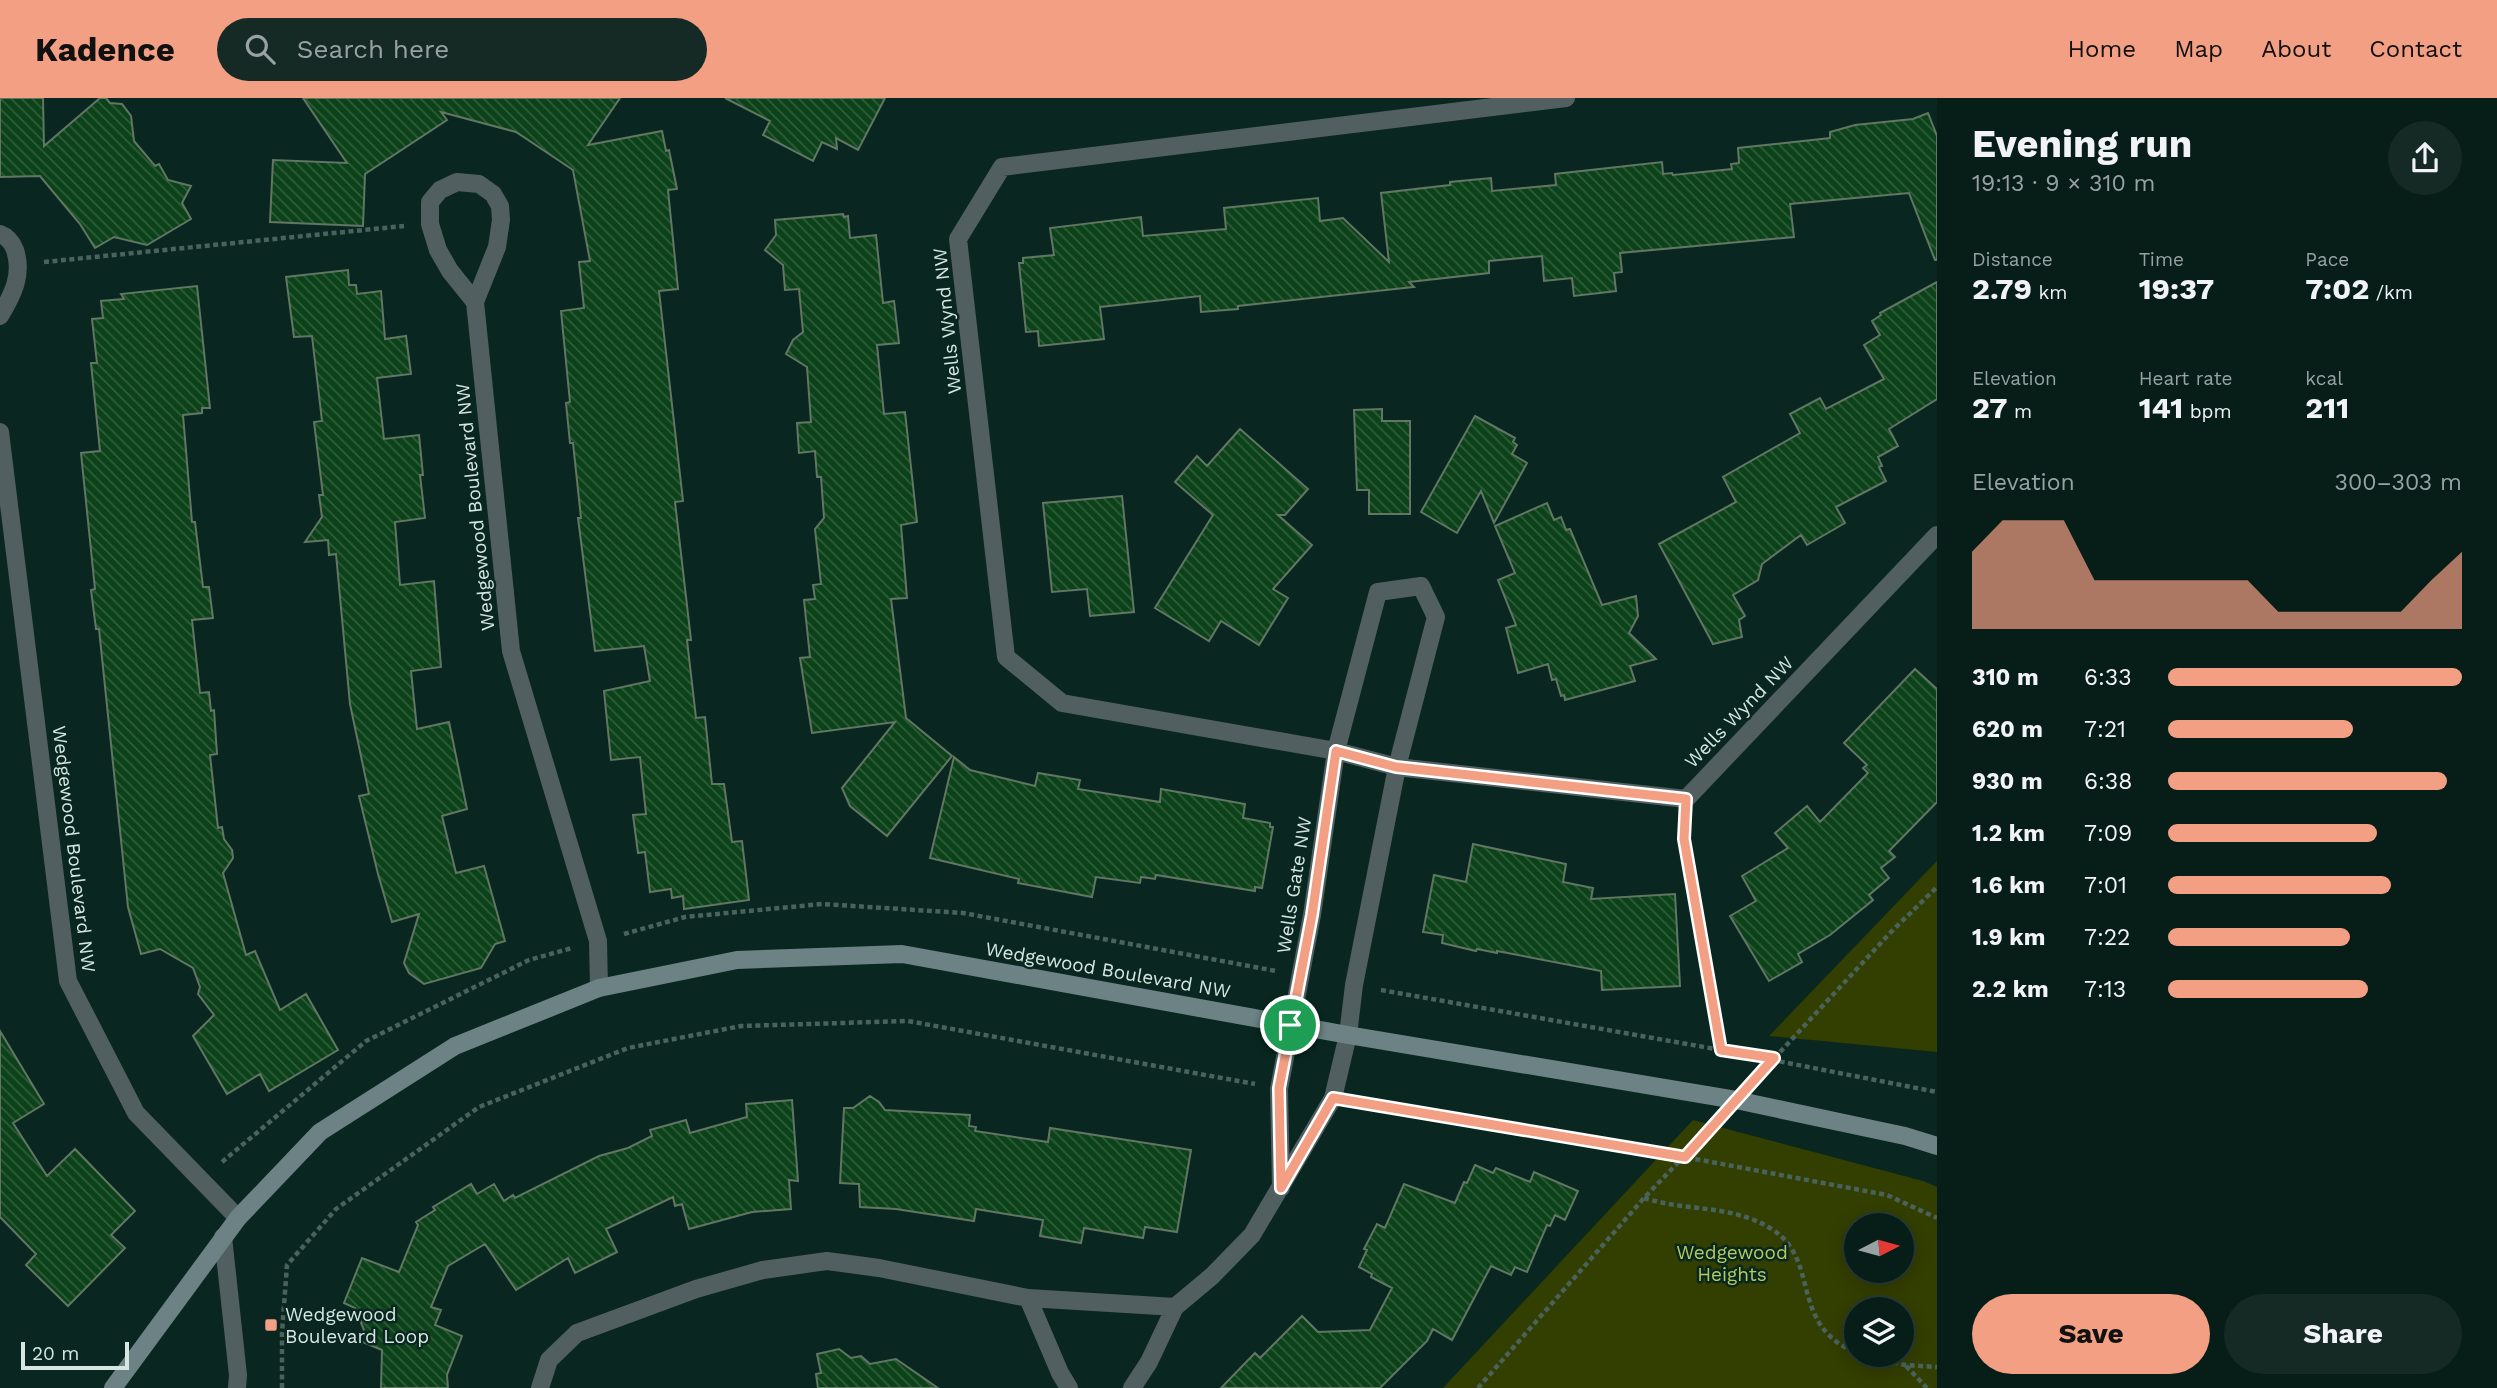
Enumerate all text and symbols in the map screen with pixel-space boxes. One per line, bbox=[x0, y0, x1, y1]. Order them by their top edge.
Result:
search box bbox=[217, 18, 707, 81]
text: Kadence bbox=[35, 30, 175, 69]
icon: search bbox=[241, 30, 279, 68]
text: Search here bbox=[297, 34, 449, 64]
text: Home bbox=[2068, 35, 2136, 63]
text: Map bbox=[2174, 35, 2223, 63]
text: About bbox=[2261, 35, 2331, 63]
text: Contact bbox=[2369, 35, 2462, 63]
button: share bbox=[2388, 121, 2462, 195]
text: Evening run bbox=[1972, 122, 2192, 166]
text: 19:13 · 9 × 310 m bbox=[1972, 170, 2155, 197]
street label: Wells Wynd NW bbox=[928, 247, 966, 395]
text: Distance bbox=[1972, 248, 2053, 271]
text: Time bbox=[2139, 248, 2184, 271]
text: Pace bbox=[2305, 248, 2349, 271]
text: 2.79 bbox=[1972, 271, 2032, 306]
text: 19:37 bbox=[2139, 271, 2214, 306]
text: 7:02 bbox=[2305, 271, 2369, 306]
text: km bbox=[2032, 281, 2067, 304]
text: /km bbox=[2369, 281, 2413, 304]
text: Elevation bbox=[1972, 367, 2057, 390]
text: Heart rate bbox=[2139, 367, 2233, 390]
text: kcal bbox=[2305, 367, 2343, 390]
street label: Wedgewood Boulevard NW bbox=[451, 382, 499, 632]
text: 27 bbox=[1972, 390, 2008, 425]
text: 141 bbox=[2139, 390, 2183, 425]
text: 211 bbox=[2305, 390, 2349, 425]
text: m bbox=[2008, 400, 2032, 423]
text: bpm bbox=[2183, 400, 2232, 423]
text: Elevation bbox=[1972, 469, 2075, 496]
text: 300–303 m bbox=[2335, 469, 2462, 496]
street label: Wells Wynd NW bbox=[1680, 651, 1798, 773]
text: 310 m bbox=[1972, 664, 2039, 691]
text: 6:33 bbox=[2084, 664, 2132, 691]
text: 620 m bbox=[1972, 716, 2043, 743]
text: 7:21 bbox=[2084, 716, 2126, 743]
street label: Wedgewood Boulevard NW bbox=[47, 724, 101, 974]
text: 930 m bbox=[1972, 768, 2043, 795]
text: 6:38 bbox=[2084, 768, 2132, 795]
street label: Wells Gate NW bbox=[1272, 815, 1316, 955]
text: 1.2 km bbox=[1972, 820, 2045, 847]
text: 7:09 bbox=[2084, 820, 2132, 847]
text: 1.6 km bbox=[1972, 872, 2045, 899]
text: 7:01 bbox=[2084, 872, 2127, 899]
text: 1.9 km bbox=[1972, 924, 2045, 951]
text: 7:22 bbox=[2084, 924, 2131, 951]
street label: Wedgewood Boulevard NW bbox=[984, 937, 1232, 1003]
text: 2.2 km bbox=[1972, 976, 2049, 1003]
text: 7:13 bbox=[2084, 976, 2126, 1003]
pin bbox=[1260, 995, 1320, 1055]
icon: arrive bbox=[1271, 1006, 1309, 1044]
north arrow bbox=[1844, 1213, 1914, 1283]
map controls bbox=[1844, 1213, 1914, 1367]
park label: Wedgewood Heights bbox=[1676, 1241, 1788, 1286]
button: Save bbox=[1972, 1294, 2210, 1374]
button: Share bbox=[2224, 1294, 2462, 1374]
button: layers bbox=[1844, 1297, 1914, 1367]
place label: Wedgewood Boulevard Loop bbox=[285, 1303, 429, 1348]
marker: Wedgewood Boulevard Loop bbox=[263, 1317, 279, 1333]
scale bar bbox=[21, 1339, 130, 1371]
text: 20 m bbox=[32, 1342, 79, 1365]

